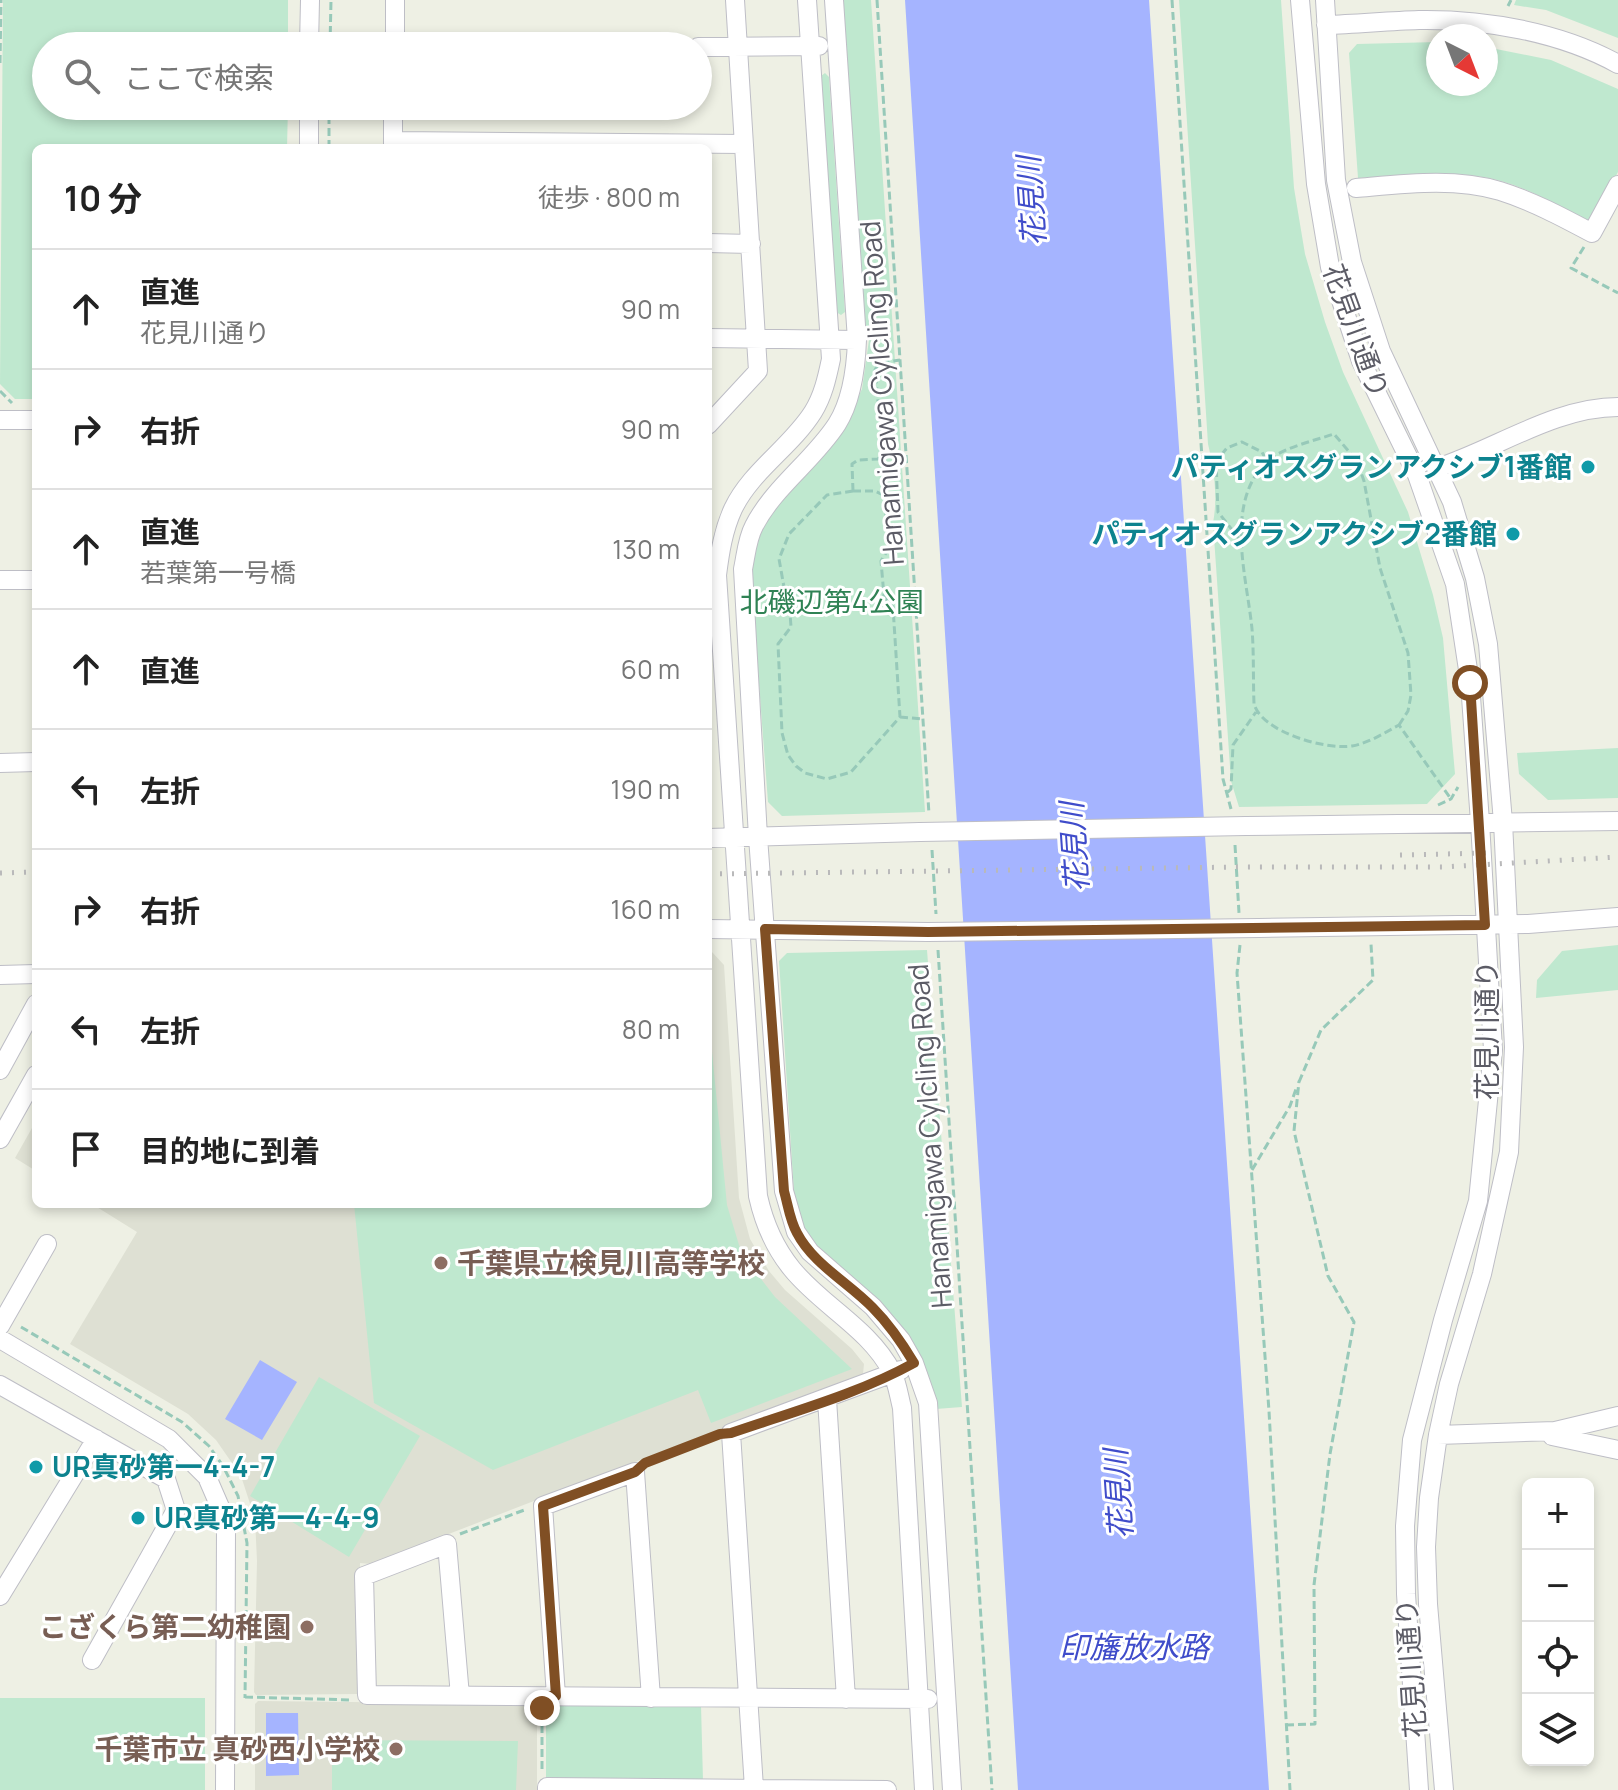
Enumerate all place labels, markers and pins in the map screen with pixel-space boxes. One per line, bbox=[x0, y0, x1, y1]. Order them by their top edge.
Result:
place label: パティオスグランアクシブ1番館 bbox=[1171, 447, 1572, 485]
marker: パティオスグランアクシブ1番館 bbox=[1579, 458, 1597, 476]
place label: パティオスグランアクシブ2番館 bbox=[1091, 514, 1497, 552]
marker: パティオスグランアクシブ2番館 bbox=[1504, 525, 1522, 543]
place label: 千葉県立検見川高等学校 bbox=[457, 1243, 765, 1281]
marker: 千葉県立検見川高等学校 bbox=[432, 1254, 450, 1272]
place label: UR真砂第一4-4-7 bbox=[52, 1447, 275, 1485]
marker: UR真砂第一4-4-7 bbox=[27, 1458, 45, 1476]
place label: UR真砂第一4-4-9 bbox=[154, 1498, 380, 1536]
marker: UR真砂第一4-4-9 bbox=[129, 1509, 147, 1527]
place label: こざくら第二幼稚園 bbox=[39, 1607, 291, 1645]
marker: こざくら第二幼稚園 bbox=[298, 1618, 316, 1636]
place label: 千葉市立 真砂西小学校 bbox=[94, 1729, 380, 1767]
marker: 千葉市立 真砂西小学校 bbox=[387, 1740, 405, 1758]

